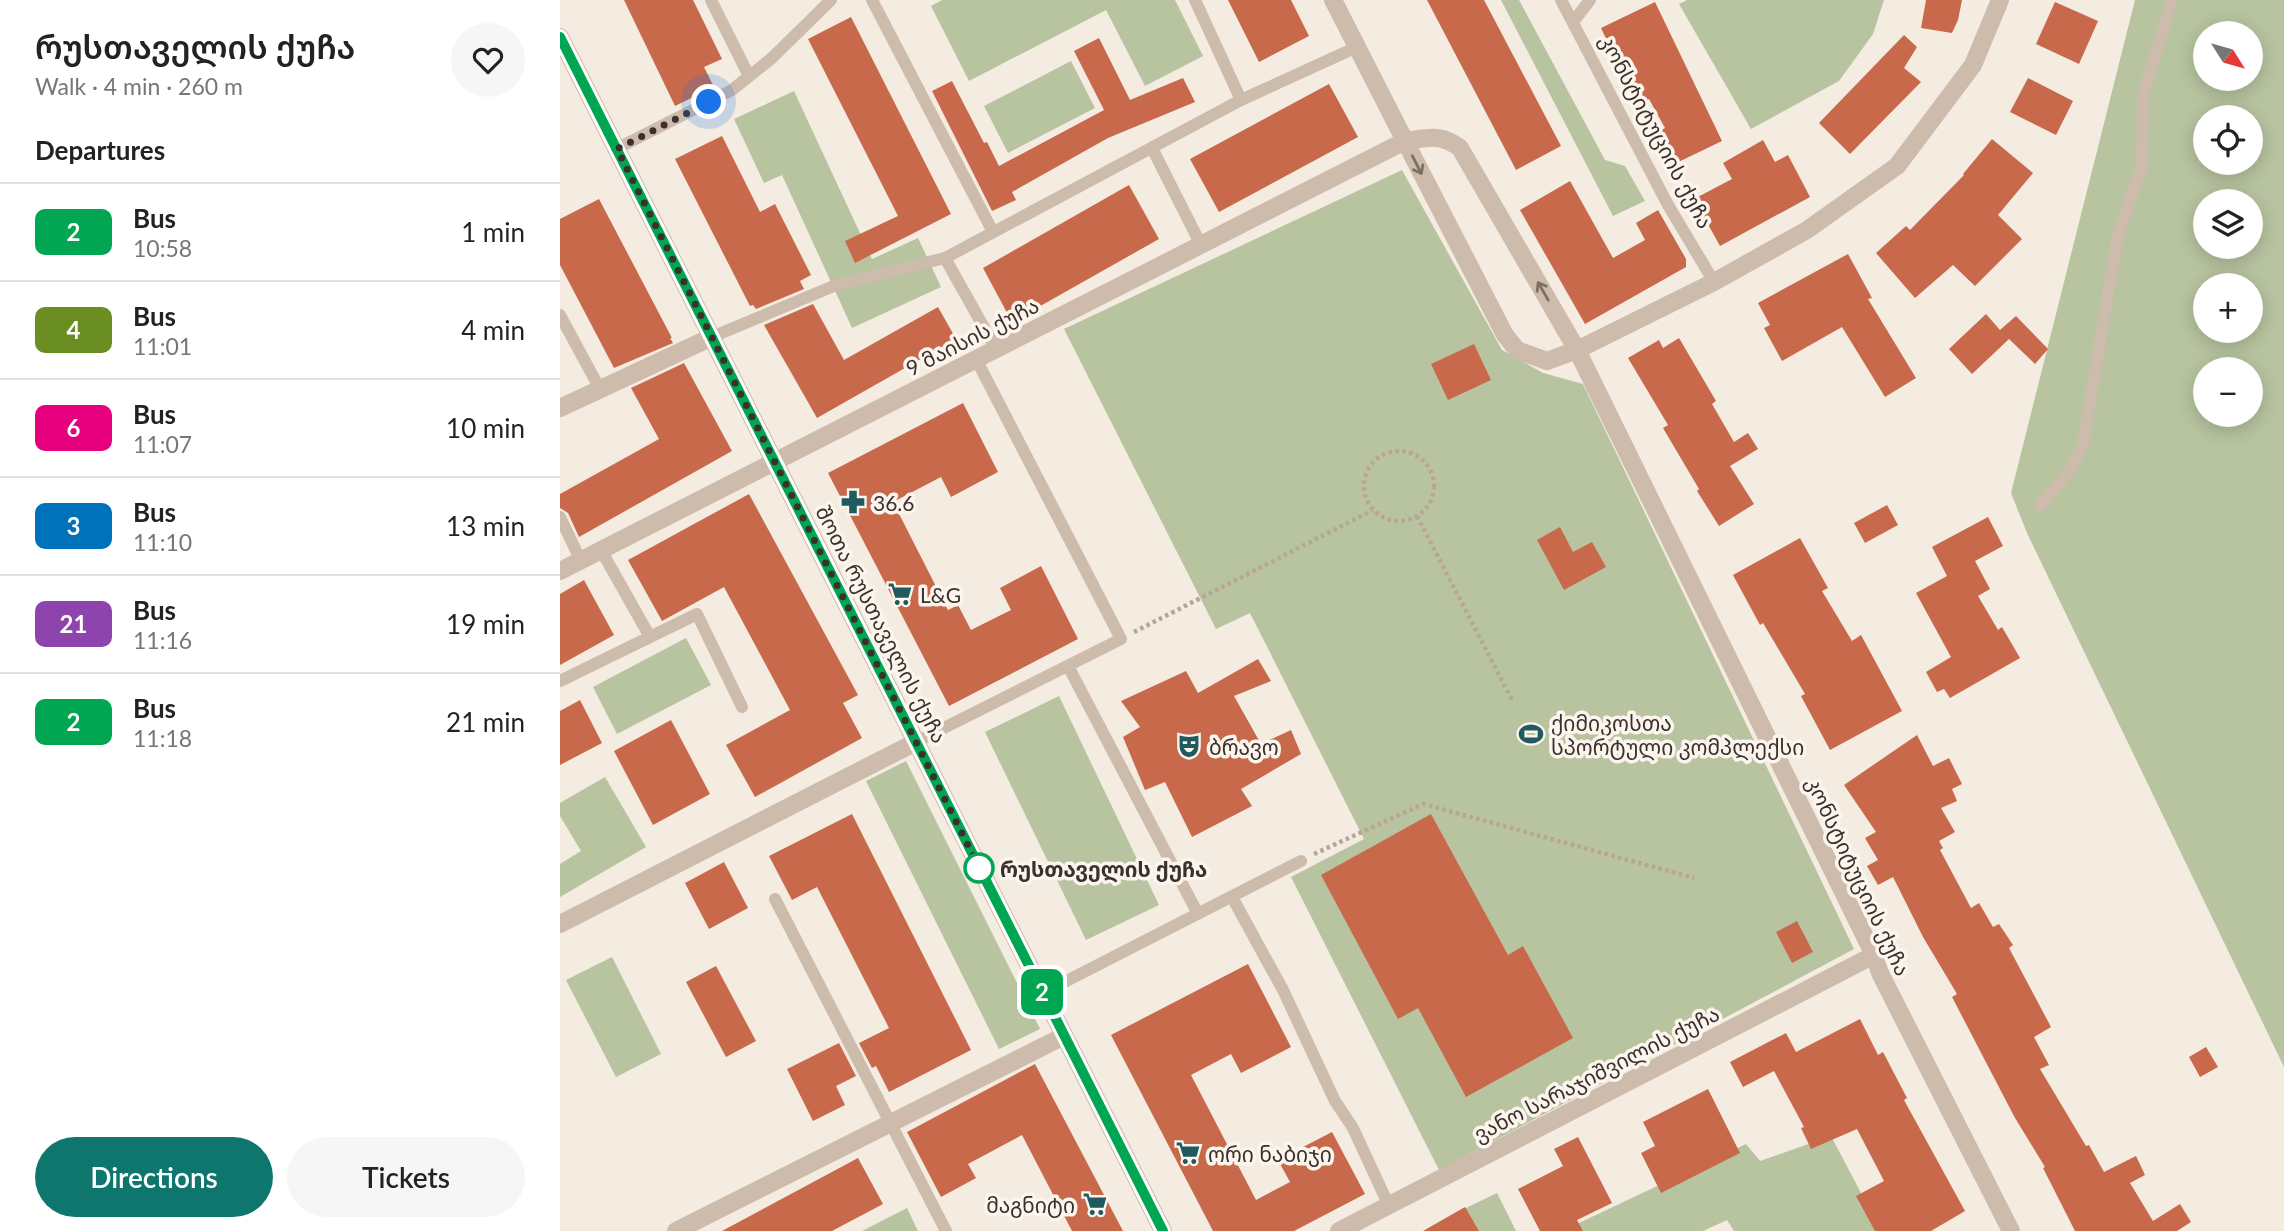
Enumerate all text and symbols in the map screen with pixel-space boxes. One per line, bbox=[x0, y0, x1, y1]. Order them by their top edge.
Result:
north arrow bbox=[2193, 21, 2263, 91]
map controls bbox=[2193, 21, 2263, 427]
button: heart bbox=[451, 23, 525, 97]
text: რუსთაველის ქუჩა bbox=[35, 26, 355, 66]
street label: კონსტიტუციის ქუჩა bbox=[1594, 30, 1719, 233]
text: Walk · 4 min · 260 m bbox=[35, 72, 243, 100]
your location bbox=[691, 84, 726, 119]
button: locate bbox=[2193, 105, 2263, 175]
text: Departures bbox=[35, 134, 165, 166]
one-way arrow bbox=[1411, 154, 1424, 175]
button: layers bbox=[2193, 189, 2263, 259]
text: Bus bbox=[133, 202, 176, 234]
text: 1 min bbox=[461, 216, 525, 248]
text: 2 bbox=[67, 217, 80, 246]
text: 10:58 bbox=[133, 234, 192, 262]
button: + bbox=[2193, 273, 2263, 343]
one-way arrow bbox=[1536, 282, 1550, 302]
street label: 9 მაისის ქუჩა bbox=[901, 292, 1043, 381]
text: Bus bbox=[133, 300, 176, 332]
text: 4 min bbox=[461, 314, 525, 346]
text: 4 bbox=[67, 315, 80, 344]
text: 11:01 bbox=[133, 332, 192, 360]
button: − bbox=[2193, 357, 2263, 427]
text: Bus bbox=[133, 398, 176, 430]
text: 10 min bbox=[446, 412, 525, 444]
text: 6 bbox=[67, 413, 80, 442]
text: 11:07 bbox=[133, 430, 192, 458]
pharmacy icon: 36.6 bbox=[839, 488, 867, 516]
place label: 36.6 bbox=[873, 490, 915, 515]
text: Bus bbox=[133, 496, 176, 528]
street label: შოთა რუსთაველის ქუჩა bbox=[809, 501, 953, 748]
text: 13 min bbox=[446, 510, 525, 542]
text: 3 bbox=[67, 511, 80, 540]
text: 11:10 bbox=[133, 528, 192, 556]
supermarket icon: L&G bbox=[886, 580, 914, 608]
place label: L&G bbox=[920, 582, 961, 607]
text: Bus bbox=[133, 594, 176, 626]
text: 19 min bbox=[446, 608, 525, 640]
text: 21 bbox=[60, 609, 87, 638]
text: 11:16 bbox=[133, 626, 192, 654]
text: Bus bbox=[133, 692, 176, 724]
text: 21 min bbox=[446, 706, 525, 738]
text: 2 bbox=[67, 707, 80, 736]
place label: ქიმიკოსთა სპორტული კომპლექსი bbox=[1551, 710, 1804, 761]
sports icon: ქიმიკოსთა სპორტული კომპლექსი bbox=[1517, 720, 1545, 748]
text: 11:18 bbox=[133, 724, 192, 752]
theatre icon: ბრავო bbox=[1175, 732, 1203, 760]
place label: ბრავო bbox=[1209, 734, 1279, 760]
street label: კონსტიტუციის ქუჩა bbox=[1801, 773, 1916, 980]
marker: რუსთაველის ქუჩა bbox=[964, 853, 994, 883]
place label: რუსთაველის ქუჩა bbox=[1000, 856, 1207, 883]
line badge: 2 bbox=[1019, 969, 1065, 1015]
text: 2 bbox=[1035, 977, 1049, 1006]
street label: ვანო სარაჯიშვილის ქუჩა bbox=[1469, 1000, 1724, 1148]
button: Directions bbox=[35, 1137, 273, 1217]
button: Tickets bbox=[287, 1137, 525, 1217]
supermarket icon: ორი ნაბიჯი bbox=[1174, 1139, 1202, 1167]
place label: ორი ნაბიჯი bbox=[1208, 1141, 1332, 1167]
supermarket icon: მაგნიტი bbox=[1081, 1190, 1109, 1218]
place label: მაგნიტი bbox=[986, 1192, 1075, 1218]

